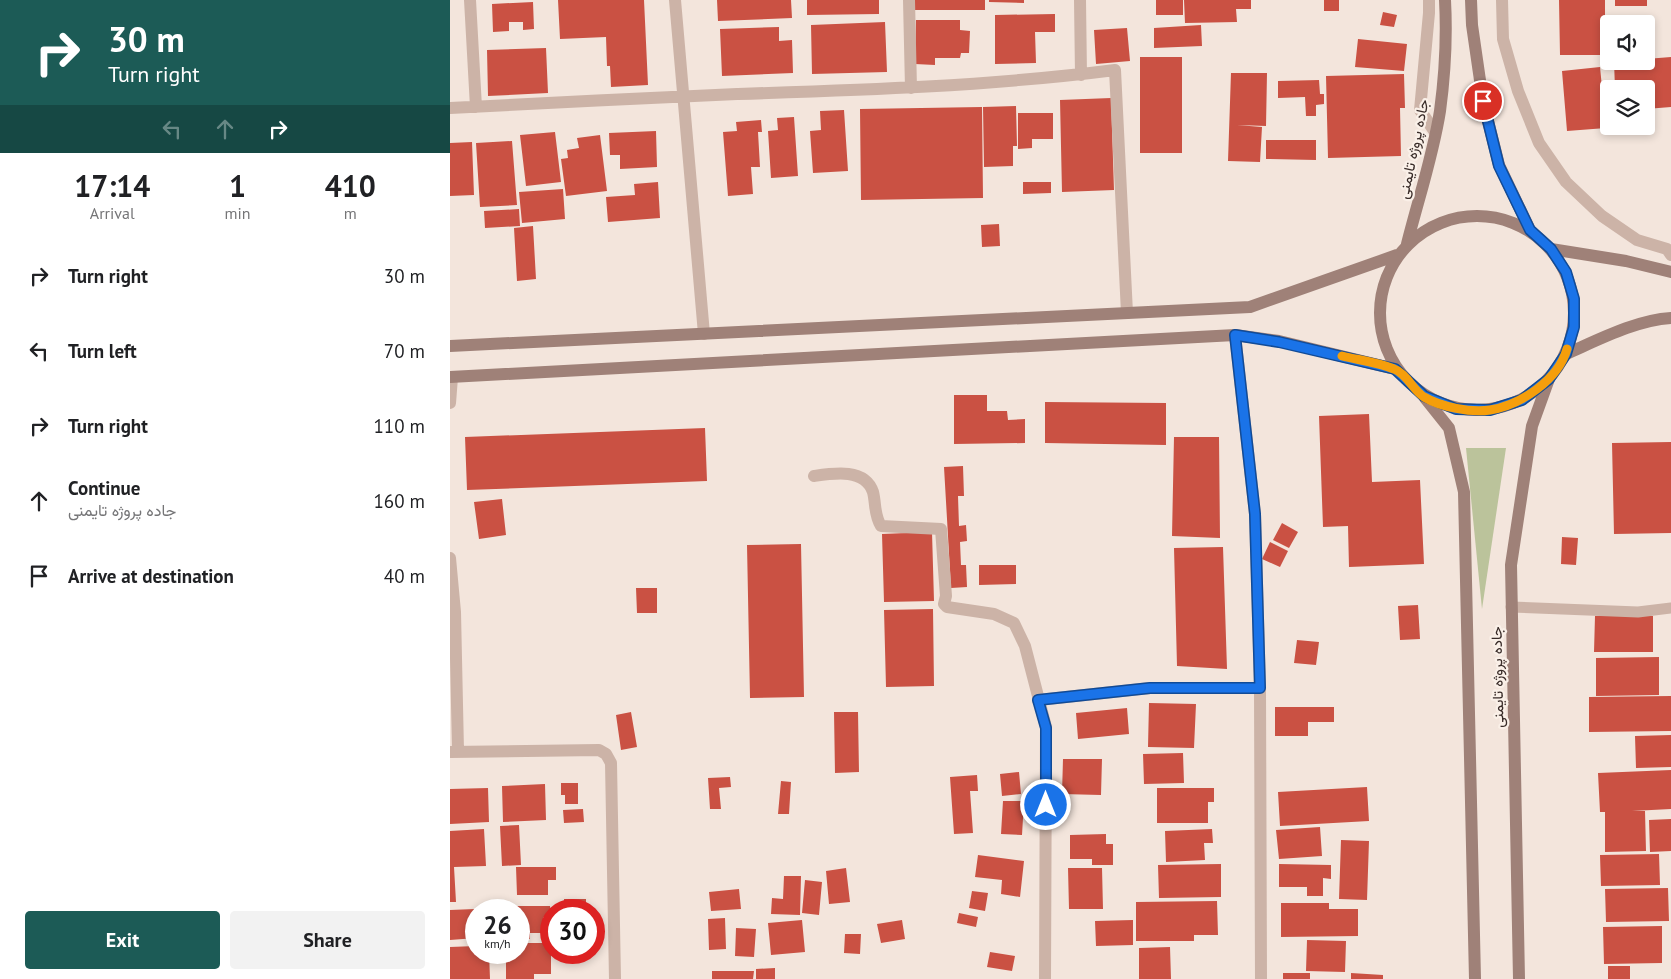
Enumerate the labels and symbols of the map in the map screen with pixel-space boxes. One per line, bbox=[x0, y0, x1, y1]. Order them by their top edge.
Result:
pin bbox=[1462, 80, 1504, 122]
street label: جاده پروژه تایمنی bbox=[1393, 97, 1434, 201]
street label: جاده پروژه تایمنی bbox=[1487, 626, 1508, 728]
position arrow bbox=[1019, 778, 1071, 830]
speed limit sign: 30 bbox=[540, 899, 605, 964]

